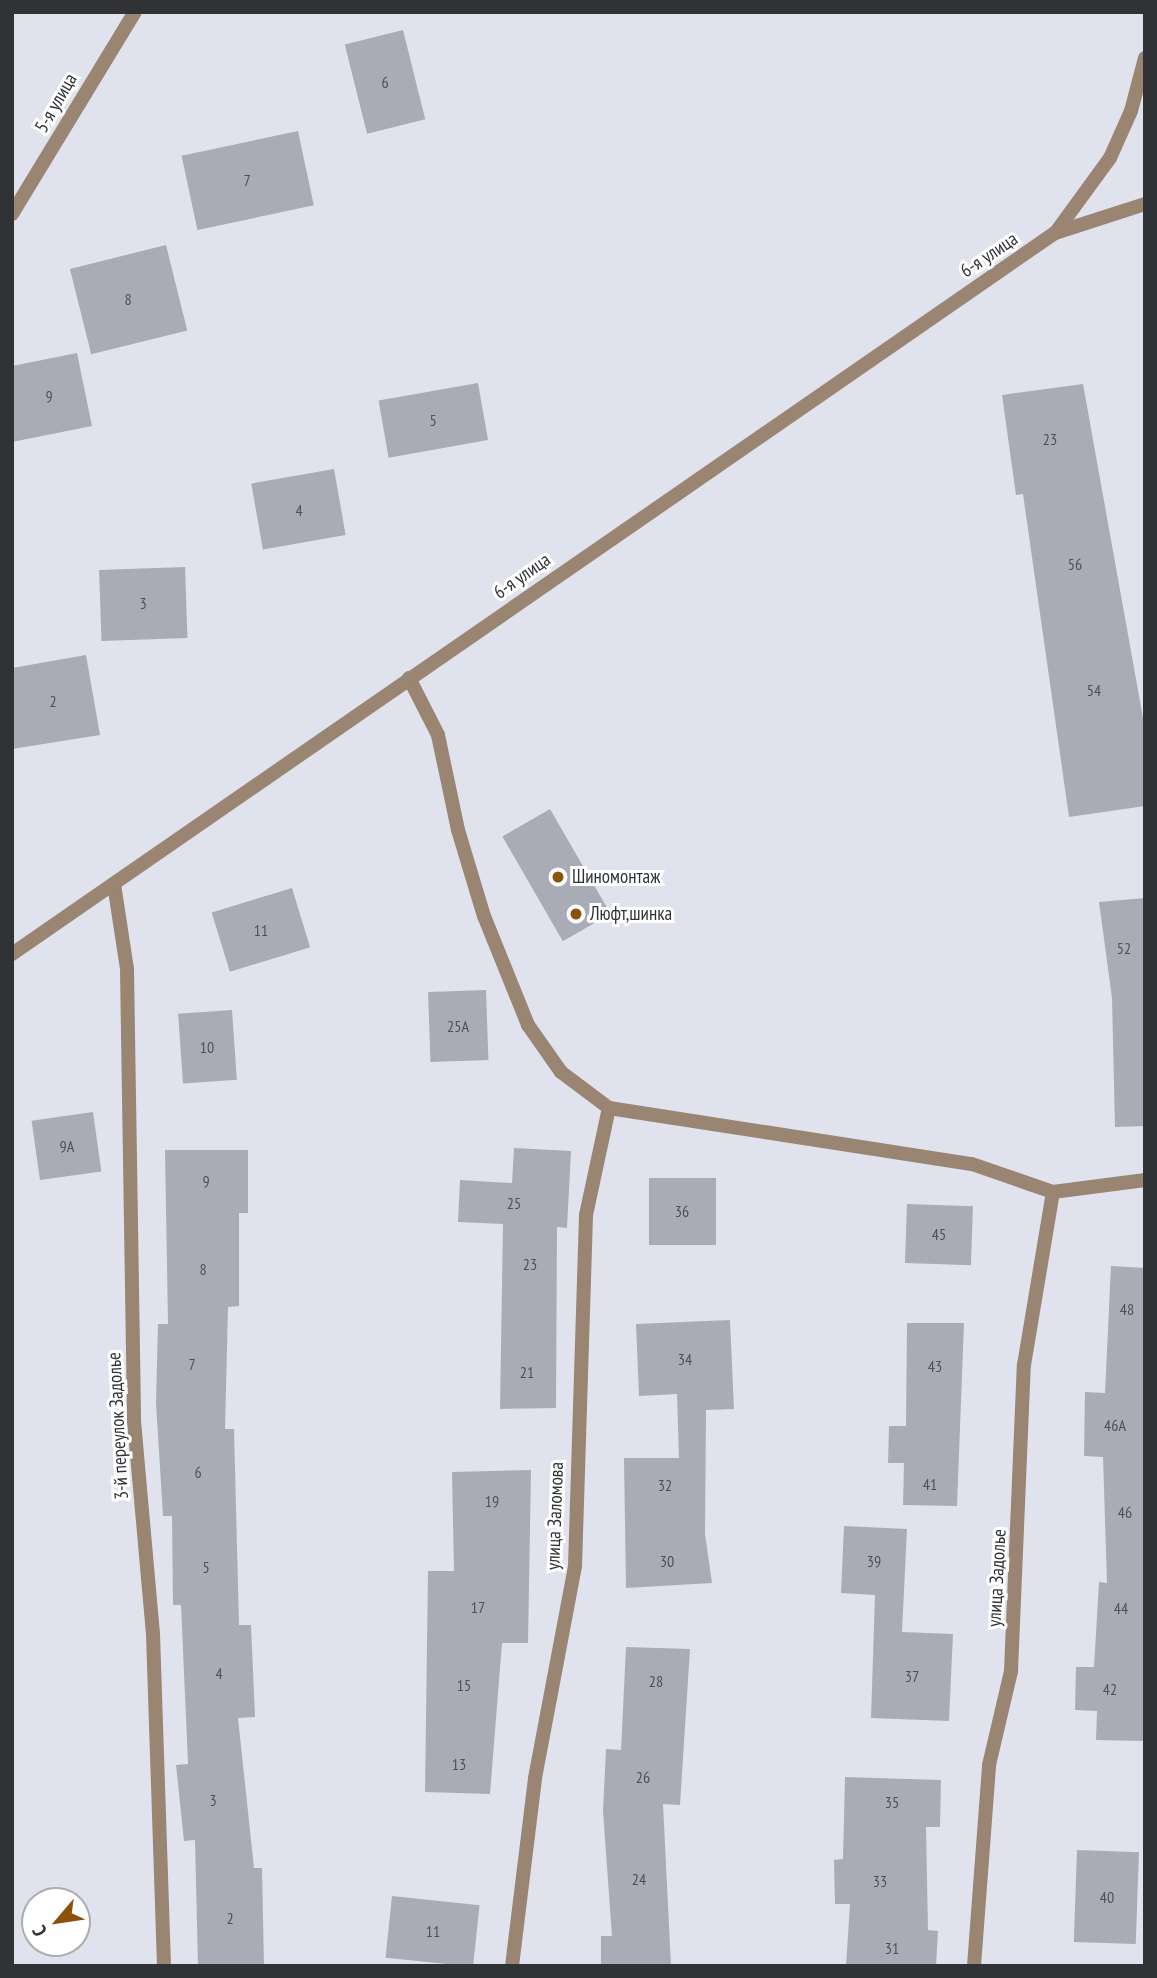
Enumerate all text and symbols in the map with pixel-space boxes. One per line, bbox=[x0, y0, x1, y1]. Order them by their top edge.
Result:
street label: 5-я улица bbox=[30, 69, 82, 137]
house number: 6 bbox=[381, 72, 389, 92]
house number: 7 bbox=[243, 170, 251, 190]
street label: 6-я улица bbox=[956, 228, 1022, 282]
house number: 8 bbox=[124, 289, 132, 309]
house number: 9 bbox=[45, 386, 53, 406]
house number: 5 bbox=[429, 410, 437, 430]
house number: 23 bbox=[1043, 429, 1057, 449]
house number: 4 bbox=[295, 500, 303, 520]
street label: 6-я улица bbox=[489, 548, 555, 604]
house number: 56 bbox=[1068, 554, 1082, 574]
house number: 3 bbox=[139, 593, 147, 613]
house number: 54 bbox=[1087, 680, 1101, 700]
house number: 2 bbox=[49, 691, 57, 711]
place label: Шиномонтаж bbox=[572, 866, 660, 888]
marker: Шиномонтаж bbox=[550, 869, 566, 885]
place label: Люфт,шинка bbox=[590, 903, 672, 925]
marker: Люфт,шинка bbox=[568, 906, 584, 922]
house number: 11 bbox=[254, 920, 268, 940]
house number: 52 bbox=[1117, 938, 1131, 958]
house number: 25А bbox=[447, 1016, 469, 1036]
house number: 10 bbox=[200, 1037, 214, 1057]
house number: 9А bbox=[60, 1136, 74, 1156]
house number: 9 bbox=[202, 1171, 210, 1191]
house number: 25 bbox=[507, 1193, 521, 1213]
house number: 36 bbox=[675, 1201, 689, 1221]
house number: 45 bbox=[932, 1224, 946, 1244]
house number: 23 bbox=[523, 1254, 537, 1274]
house number: 8 bbox=[199, 1259, 207, 1279]
house number: 48 bbox=[1120, 1299, 1134, 1319]
house number: 34 bbox=[678, 1349, 692, 1369]
street label: 3-й переулок Задолье bbox=[103, 1352, 133, 1500]
house number: 7 bbox=[188, 1354, 196, 1374]
house number: 43 bbox=[928, 1356, 942, 1376]
house number: 21 bbox=[520, 1362, 534, 1382]
house number: 46А bbox=[1104, 1415, 1126, 1435]
house number: 6 bbox=[194, 1462, 202, 1482]
street label: улица Заломова bbox=[542, 1462, 568, 1570]
house number: 41 bbox=[923, 1474, 937, 1494]
house number: 32 bbox=[658, 1475, 672, 1495]
house number: 19 bbox=[485, 1491, 499, 1511]
house number: 46 bbox=[1118, 1502, 1132, 1522]
street label: улица Задолье bbox=[983, 1528, 1011, 1628]
house number: 30 bbox=[660, 1551, 674, 1571]
house number: 39 bbox=[867, 1551, 881, 1571]
house number: 5 bbox=[202, 1557, 210, 1577]
house number: 17 bbox=[471, 1597, 485, 1617]
house number: 44 bbox=[1114, 1598, 1128, 1618]
house number: 4 bbox=[215, 1663, 223, 1683]
house number: 37 bbox=[905, 1666, 919, 1686]
house number: 28 bbox=[649, 1671, 663, 1691]
house number: 15 bbox=[457, 1675, 471, 1695]
house number: 42 bbox=[1103, 1679, 1117, 1699]
house number: 13 bbox=[452, 1754, 466, 1774]
house number: 26 bbox=[636, 1767, 650, 1787]
house number: 3 bbox=[209, 1790, 217, 1810]
house number: 35 bbox=[885, 1792, 899, 1812]
house number: 24 bbox=[632, 1869, 646, 1889]
house number: 33 bbox=[873, 1871, 887, 1891]
north arrow bbox=[21, 1887, 91, 1957]
house number: 40 bbox=[1100, 1887, 1114, 1907]
house number: 2 bbox=[226, 1908, 234, 1928]
house number: 11 bbox=[426, 1921, 440, 1941]
text: С bbox=[27, 1922, 52, 1941]
house number: 31 bbox=[885, 1938, 899, 1958]

